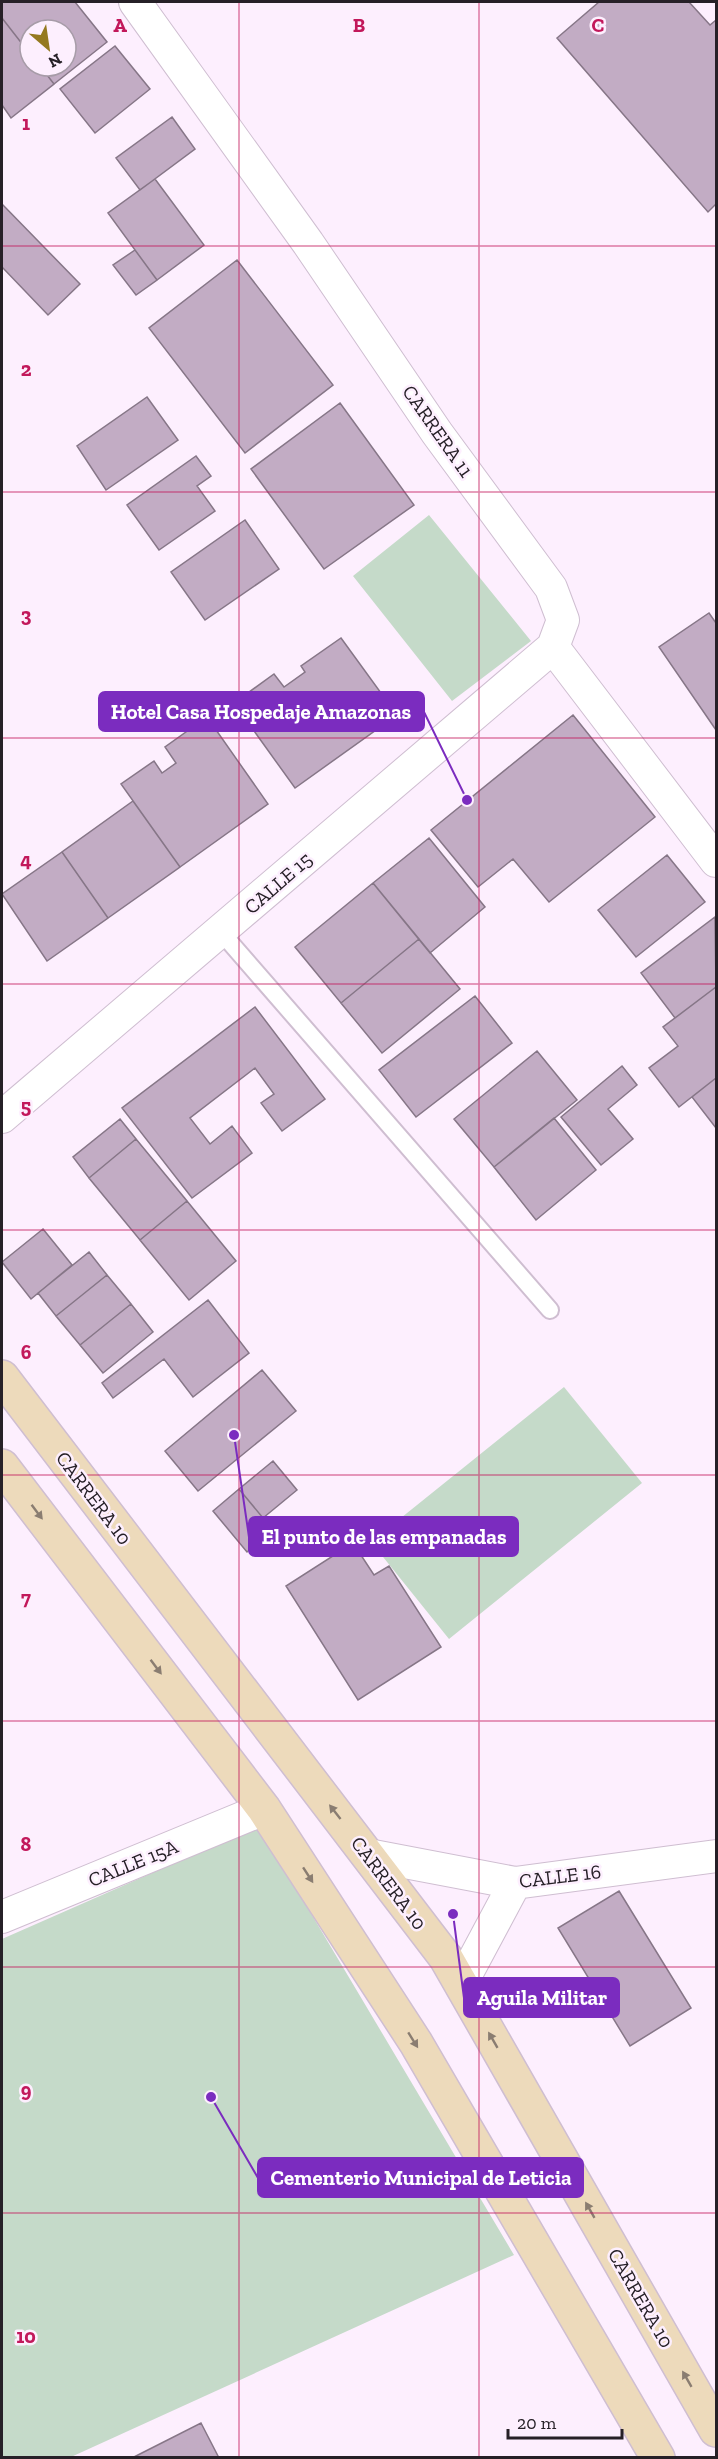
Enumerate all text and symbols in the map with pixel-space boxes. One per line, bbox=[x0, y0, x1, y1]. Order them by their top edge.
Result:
text: A bbox=[113, 13, 127, 37]
text: B bbox=[353, 13, 365, 37]
text: C bbox=[592, 13, 605, 37]
north arrow bbox=[18, 18, 78, 78]
text: N bbox=[45, 49, 65, 72]
text: 1 bbox=[22, 111, 30, 135]
text: 2 bbox=[21, 357, 32, 381]
street label: CARRERA 11 bbox=[398, 380, 479, 482]
text: 3 bbox=[21, 603, 32, 627]
callout: Hotel Casa Hospedaje Amazonas bbox=[99, 692, 424, 731]
text: Hotel Casa Hospedaje Amazonas bbox=[111, 699, 412, 724]
street label: CALLE 15 bbox=[239, 847, 317, 919]
text: 4 bbox=[20, 848, 32, 872]
text: 5 bbox=[21, 1094, 31, 1118]
text: 6 bbox=[21, 1340, 32, 1364]
street label: CARRERA 10 bbox=[51, 1447, 137, 1549]
one-way arrow bbox=[31, 1504, 43, 1520]
callout: El punto de las empanadas bbox=[249, 1517, 518, 1556]
text: El punto de las empanadas bbox=[261, 1524, 507, 1549]
text: 7 bbox=[21, 1586, 31, 1610]
one-way arrow bbox=[149, 1660, 161, 1675]
one-way arrow bbox=[329, 1804, 341, 1819]
text: 8 bbox=[21, 1832, 32, 1856]
street label: CARRERA 10 bbox=[346, 1832, 432, 1934]
street label: CALLE 15A bbox=[85, 1834, 182, 1892]
street label: CALLE 16 bbox=[518, 1859, 602, 1893]
one-way arrow bbox=[302, 1867, 314, 1883]
callout: Aguila Militar bbox=[464, 1978, 619, 2017]
text: Aguila Militar bbox=[477, 1985, 607, 2010]
one-way arrow bbox=[407, 2031, 419, 2047]
one-way arrow bbox=[489, 2032, 499, 2049]
text: 9 bbox=[21, 2078, 32, 2102]
callout: Cementerio Municipal de Leticia bbox=[258, 2158, 583, 2197]
text: Cementerio Municipal de Leticia bbox=[270, 2165, 572, 2190]
one-way arrow bbox=[585, 2201, 595, 2218]
street label: CARRERA 10 bbox=[603, 2244, 679, 2352]
text: 10 bbox=[16, 2324, 36, 2348]
one-way arrow bbox=[682, 2370, 692, 2387]
scale bar bbox=[508, 2402, 622, 2440]
text: 20 m bbox=[517, 2412, 557, 2434]

